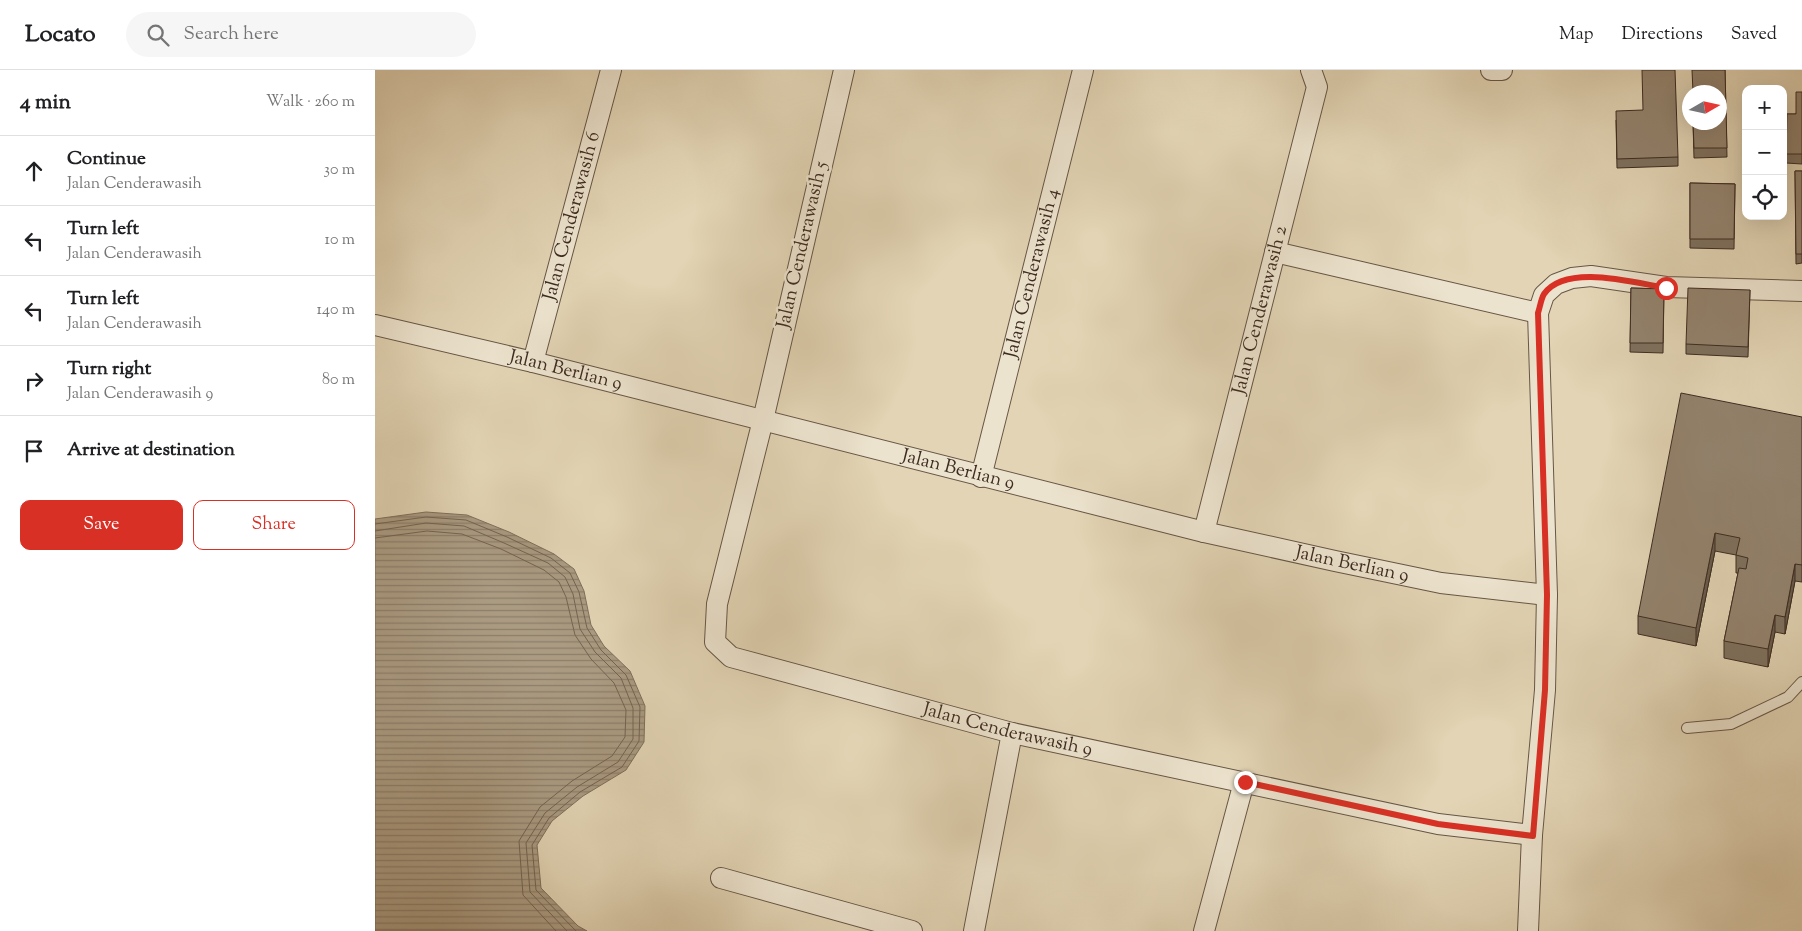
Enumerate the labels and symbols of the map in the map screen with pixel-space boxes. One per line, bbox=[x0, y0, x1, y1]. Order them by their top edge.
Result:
north arrow bbox=[1682, 85, 1727, 130]
street label: Jalan Cenderawasih 6 bbox=[536, 129, 607, 305]
street label: Jalan Cenderawasih 5 bbox=[770, 158, 835, 332]
street label: Jalan Cenderawasih 4 bbox=[998, 185, 1066, 362]
street label: Jalan Cenderawasih 2 bbox=[1226, 223, 1295, 398]
route start bbox=[1655, 277, 1678, 300]
street label: Jalan Berlian 9 bbox=[506, 343, 625, 398]
street label: Jalan Berlian 9 bbox=[898, 442, 1018, 497]
street label: Jalan Berlian 9 bbox=[1292, 539, 1411, 589]
street label: Jalan Cenderawasih 9 bbox=[919, 696, 1095, 763]
route end bbox=[1234, 771, 1257, 794]

